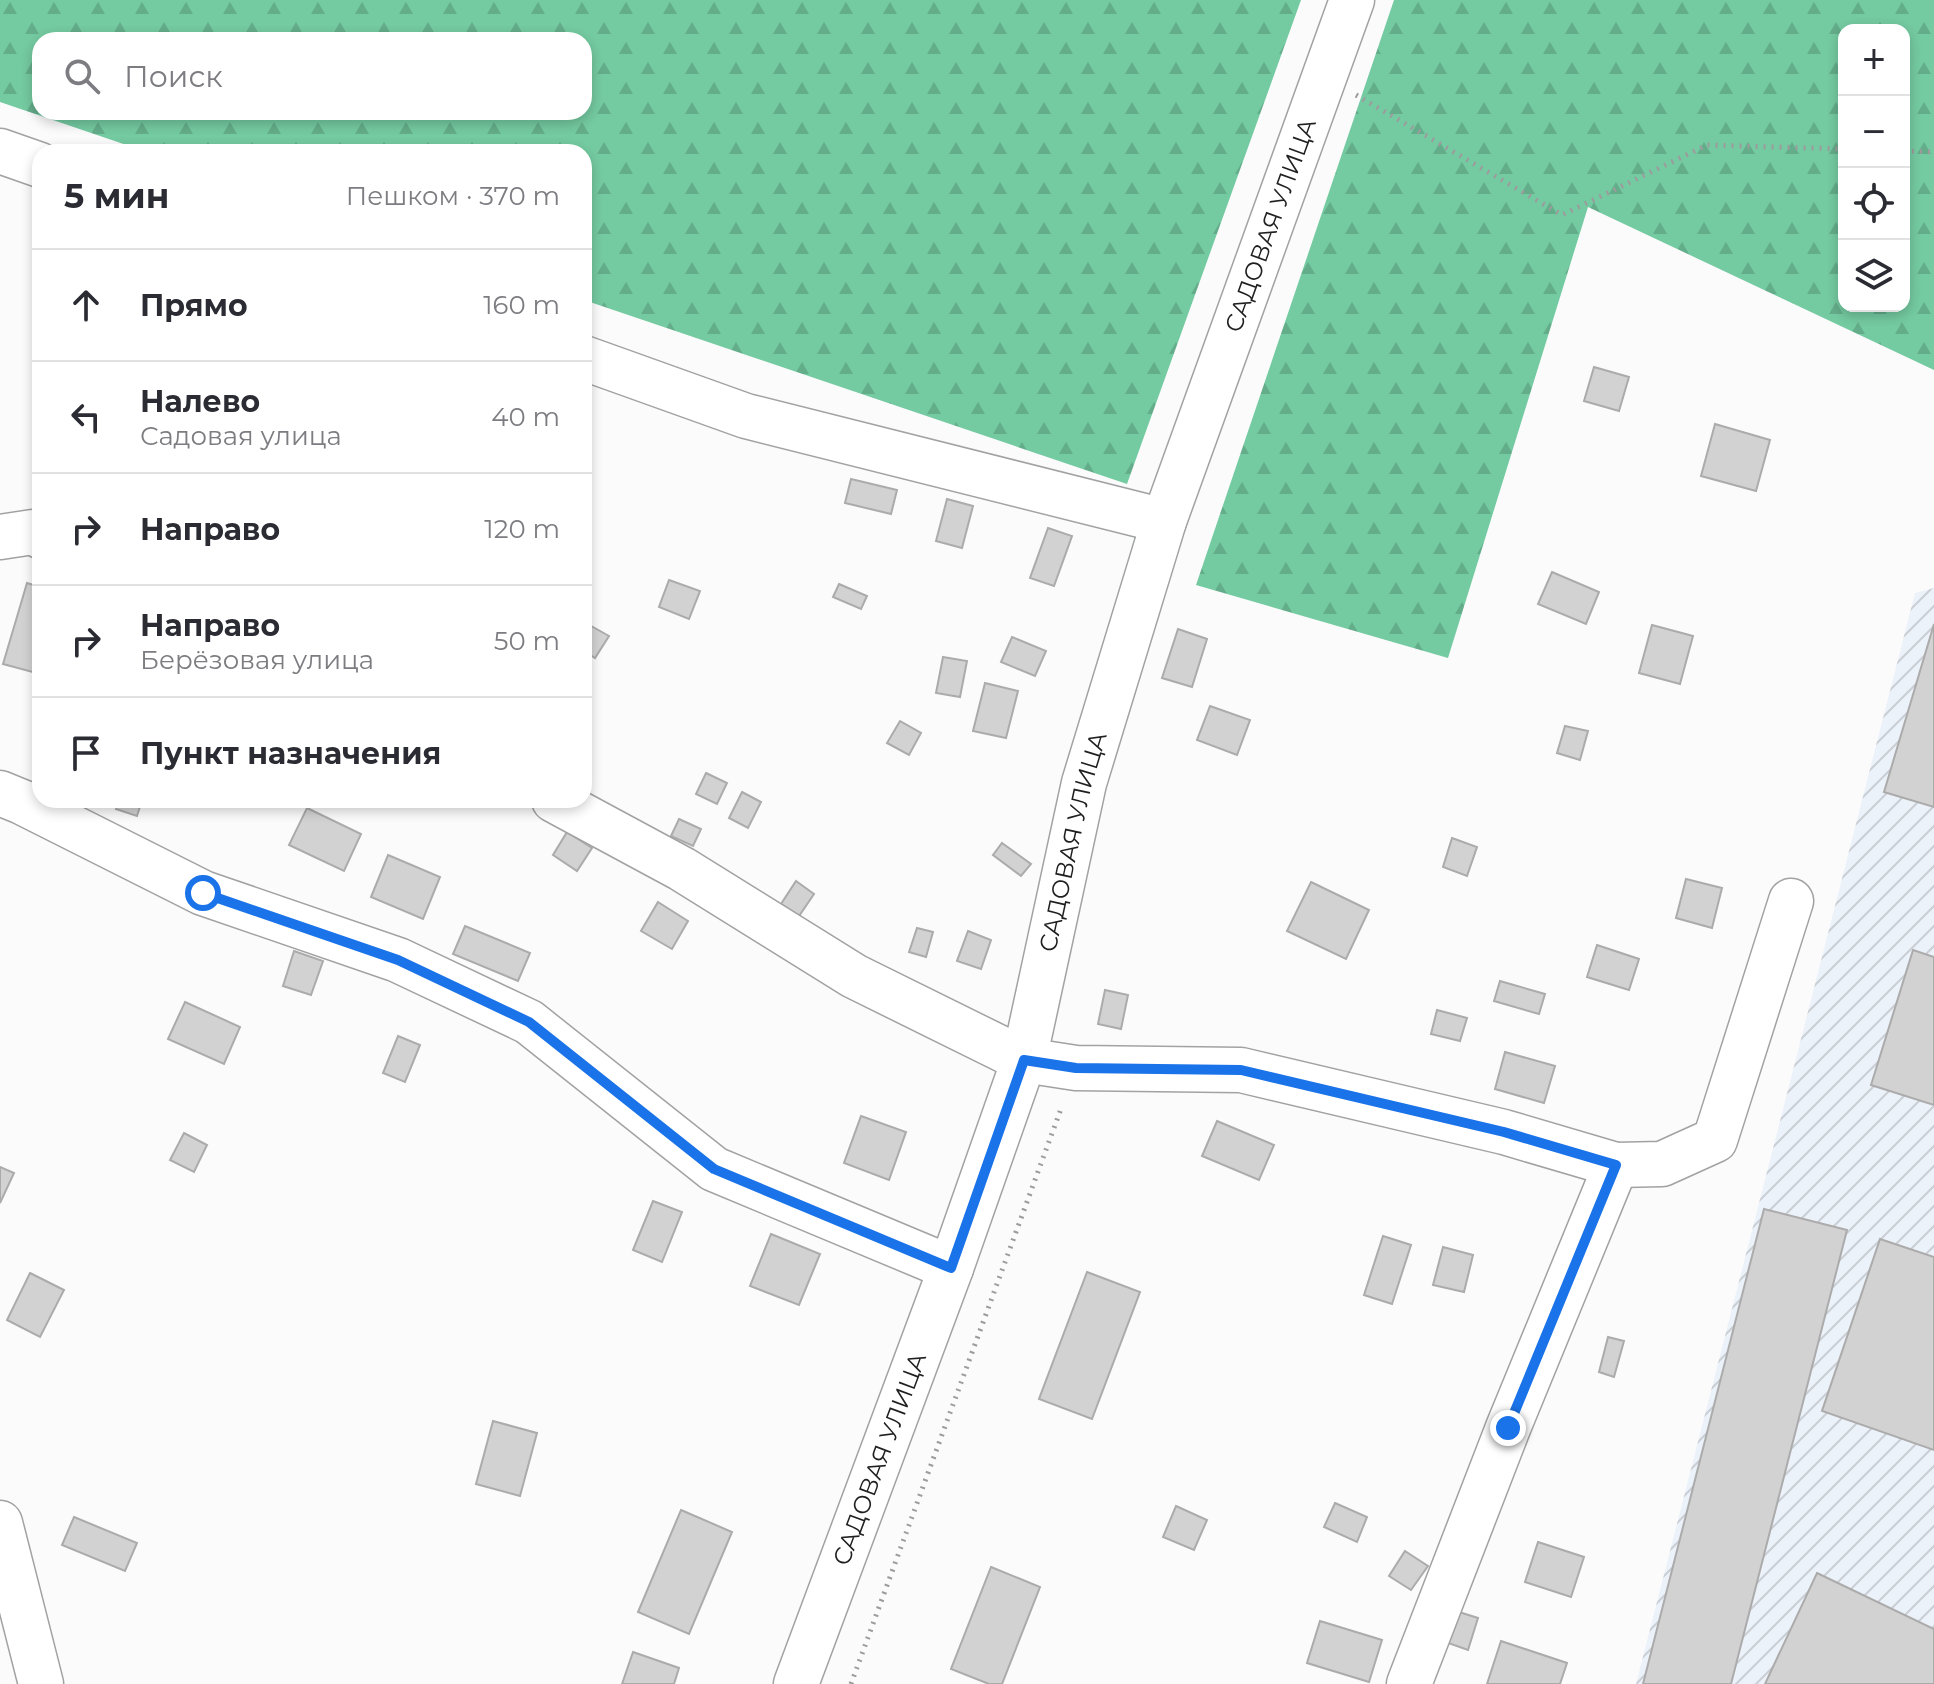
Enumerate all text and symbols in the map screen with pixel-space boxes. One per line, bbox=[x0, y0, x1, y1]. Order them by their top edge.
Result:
map controls bbox=[1838, 24, 1910, 312]
button: + bbox=[1838, 24, 1910, 96]
search box bbox=[32, 32, 592, 120]
icon: search bbox=[60, 54, 104, 98]
text: Поиск bbox=[124, 58, 223, 95]
button: − bbox=[1838, 96, 1910, 168]
street label: САДОВАЯ УЛИЦА bbox=[1218, 114, 1322, 336]
button: locate bbox=[1838, 168, 1910, 240]
text: 5 мин bbox=[64, 175, 169, 217]
text: Пешком · 370 m bbox=[346, 180, 560, 212]
button: layers bbox=[1838, 240, 1910, 312]
icon: ahead bbox=[64, 283, 108, 327]
text: Прямо bbox=[140, 287, 248, 324]
text: 160 m bbox=[483, 289, 560, 321]
text: Налево bbox=[140, 383, 260, 420]
icon: left bbox=[64, 395, 108, 439]
text: 40 m bbox=[491, 401, 560, 433]
text: Садовая улица bbox=[140, 420, 342, 452]
icon: right bbox=[64, 507, 108, 551]
text: Направо bbox=[140, 511, 280, 548]
text: 120 m bbox=[484, 513, 560, 545]
text: Направо bbox=[140, 607, 280, 644]
icon: right bbox=[64, 619, 108, 663]
text: 50 m bbox=[494, 625, 560, 657]
text: Берёзовая улица bbox=[140, 644, 374, 676]
street label: САДОВАЯ УЛИЦА bbox=[1033, 728, 1113, 954]
icon: arrive bbox=[64, 731, 108, 775]
text: Пункт назначения bbox=[140, 735, 441, 772]
route start bbox=[185, 875, 221, 911]
street label: САДОВАЯ УЛИЦА bbox=[826, 1348, 932, 1569]
route end bbox=[1490, 1410, 1526, 1446]

